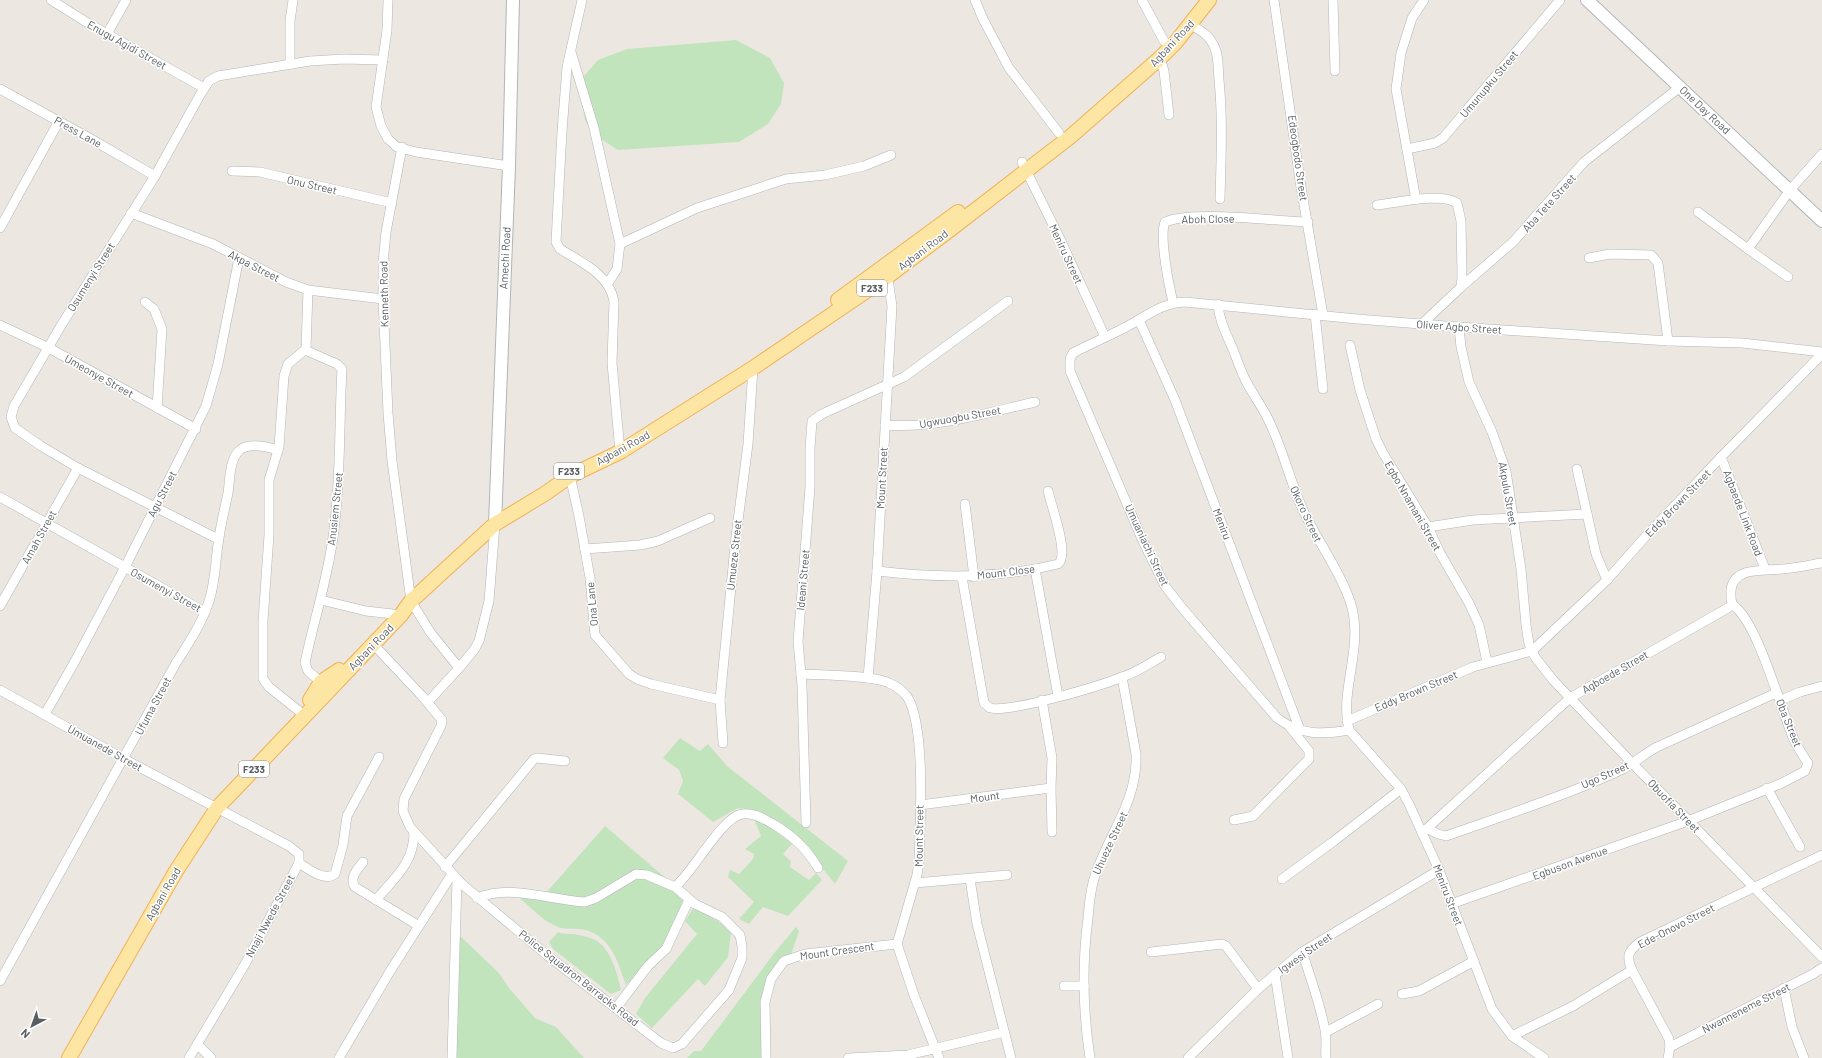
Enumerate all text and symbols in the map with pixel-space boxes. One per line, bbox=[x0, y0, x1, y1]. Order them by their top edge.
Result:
street label: Enugu Agidi Street bbox=[85, 17, 169, 72]
street label: Agbani Road bbox=[1147, 17, 1197, 69]
street label: Umunupku Street bbox=[1457, 47, 1520, 120]
street label: One Day Road bbox=[1677, 83, 1733, 136]
street label: Press Lane bbox=[52, 113, 104, 150]
street label: Edeogbodo Street bbox=[1286, 114, 1311, 202]
street label: Aba Tete Street bbox=[1519, 171, 1578, 234]
street label: Onu Street bbox=[286, 172, 338, 197]
street label: Aboh Close bbox=[1181, 212, 1235, 225]
street label: Meniru Street bbox=[1047, 222, 1086, 286]
street label: Amechi Road bbox=[496, 226, 513, 290]
street label: Agbani Road bbox=[895, 227, 950, 273]
street label: Osumenyi Street bbox=[64, 240, 117, 314]
street label: Akpa Street bbox=[226, 247, 282, 284]
street label: Kenneth Road bbox=[376, 261, 391, 327]
road number: F233 bbox=[857, 280, 887, 296]
street label: Oliver Agbo Street bbox=[1416, 317, 1502, 336]
street label: Umeonye Street bbox=[63, 351, 136, 400]
street label: Ugwuogbu Street bbox=[918, 403, 1002, 430]
street label: Agbani Road bbox=[594, 428, 652, 468]
street label: Mount Street bbox=[873, 447, 890, 509]
street label: Egbo Nnamani Street bbox=[1382, 459, 1444, 553]
street label: Akpulu Street bbox=[1496, 461, 1521, 527]
road number: F233 bbox=[554, 463, 584, 479]
street label: Eddy Brown Street bbox=[1642, 466, 1713, 539]
street label: Agu Street bbox=[144, 468, 179, 519]
street label: Agbaede Link Road bbox=[1721, 468, 1766, 558]
street label: Anusiem Street bbox=[324, 472, 345, 546]
street label: Okoro Street bbox=[1288, 484, 1325, 544]
street label: Umuaniachi Street bbox=[1123, 502, 1172, 588]
street label: Meniru bbox=[1211, 506, 1234, 541]
street label: Amah Street bbox=[18, 508, 59, 566]
street label: Umueze Street bbox=[723, 519, 744, 591]
street label: Ideani Street bbox=[793, 549, 812, 611]
street label: Mount Close bbox=[976, 561, 1036, 582]
street label: Osumenyi Street bbox=[129, 565, 204, 614]
street label: Ona Lane bbox=[583, 581, 600, 627]
street label: Agbani Road bbox=[345, 621, 396, 672]
street label: Agboede Street bbox=[1579, 647, 1650, 696]
street label: Eddy Brown Street bbox=[1372, 667, 1459, 714]
street label: Ufuma Street bbox=[132, 675, 173, 737]
street label: Oba Street bbox=[1774, 697, 1805, 749]
street label: Umuanede Street bbox=[66, 722, 145, 774]
street label: Ugo Street bbox=[1579, 758, 1631, 791]
road number: F233 bbox=[239, 761, 269, 777]
street label: Obuofia Street bbox=[1646, 776, 1703, 835]
street label: Mount bbox=[969, 788, 1001, 805]
street label: Mount Street bbox=[911, 805, 926, 867]
street label: Uhueze Street bbox=[1089, 809, 1130, 876]
street label: Egbuson Avenue bbox=[1531, 843, 1609, 882]
street label: Meniru Street bbox=[1431, 862, 1466, 927]
street label: Agbani Road bbox=[142, 865, 183, 923]
street label: Nnaji Nwede Street bbox=[242, 872, 297, 959]
street label: Ede-Onovo Street bbox=[1635, 901, 1716, 951]
street label: Police Squadron Barracks Road bbox=[517, 927, 642, 1028]
street label: Igwesi Street bbox=[1275, 929, 1334, 976]
street label: Mount Crescent bbox=[799, 939, 875, 962]
street label: Nwanneneme Street bbox=[1699, 980, 1792, 1035]
north arrow bbox=[12, 1006, 52, 1046]
text: N bbox=[18, 1027, 32, 1041]

